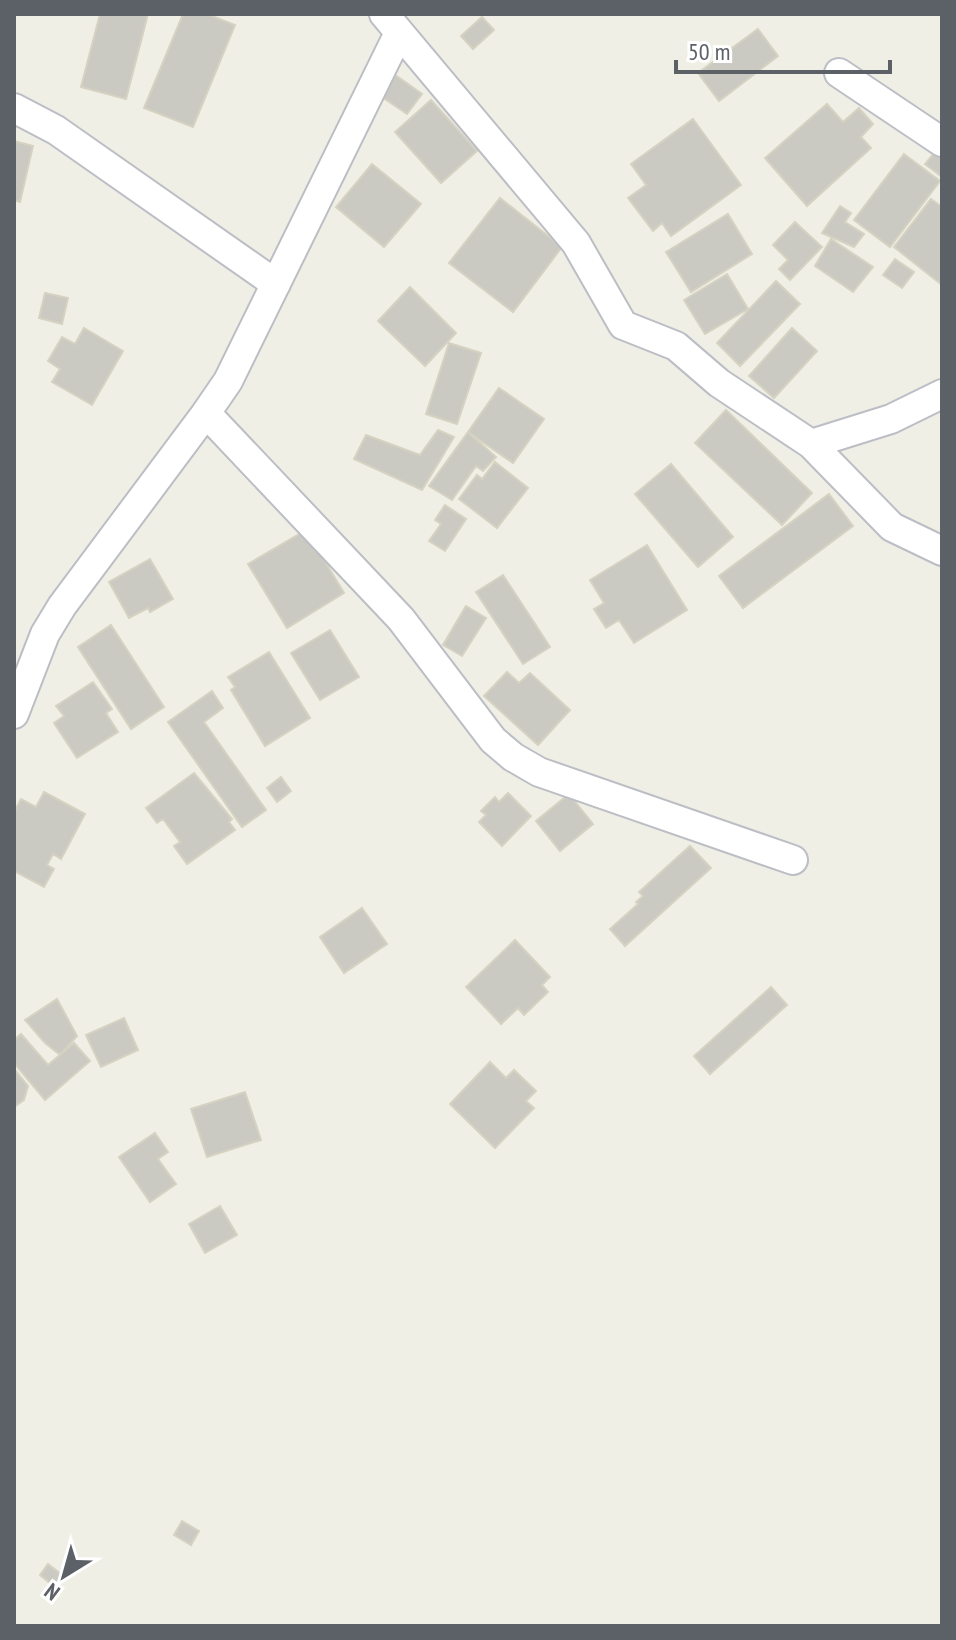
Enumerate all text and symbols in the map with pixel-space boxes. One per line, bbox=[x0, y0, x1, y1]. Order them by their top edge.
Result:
scale bar bbox=[676, 24, 890, 74]
text: 50 m bbox=[688, 36, 730, 67]
north arrow bbox=[24, 1536, 104, 1616]
text: N bbox=[39, 1577, 65, 1607]

